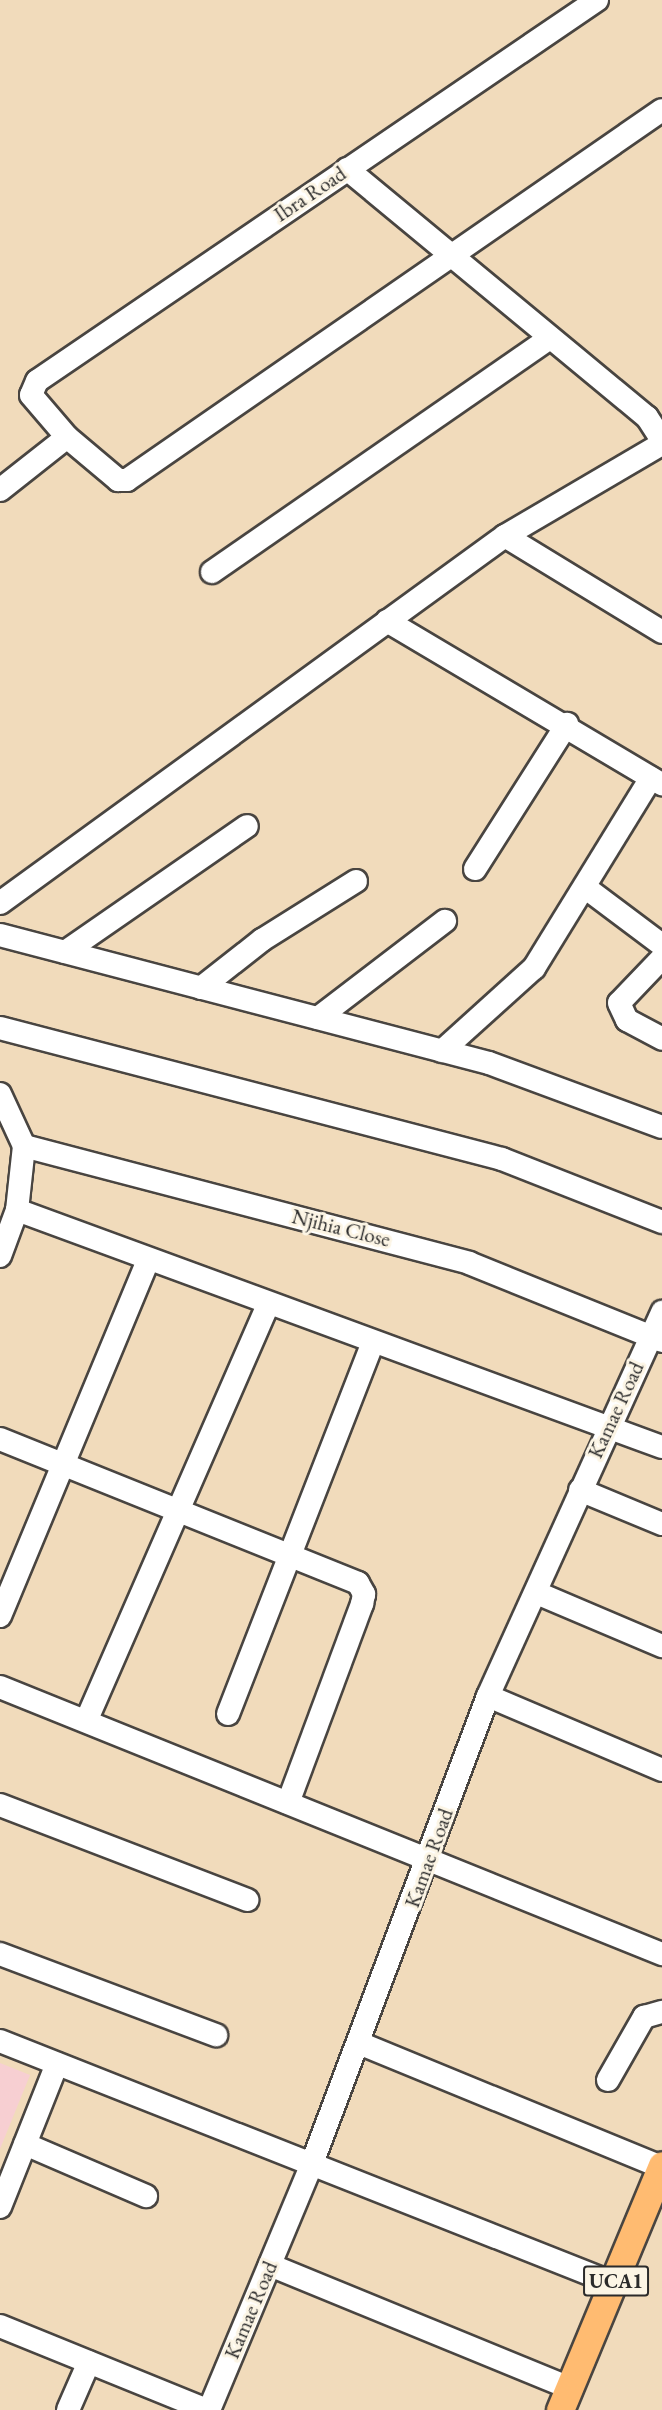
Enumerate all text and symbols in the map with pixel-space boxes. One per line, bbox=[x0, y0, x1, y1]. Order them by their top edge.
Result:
street label: Ibra Road bbox=[269, 161, 351, 227]
street label: Njihia Close bbox=[289, 1204, 393, 1252]
street label: Kamae Road bbox=[583, 1358, 649, 1462]
street label: Kamae Road bbox=[399, 1805, 459, 1911]
street label: Kamae Road bbox=[219, 2257, 283, 2363]
road number: UCA1 bbox=[583, 2264, 649, 2298]

